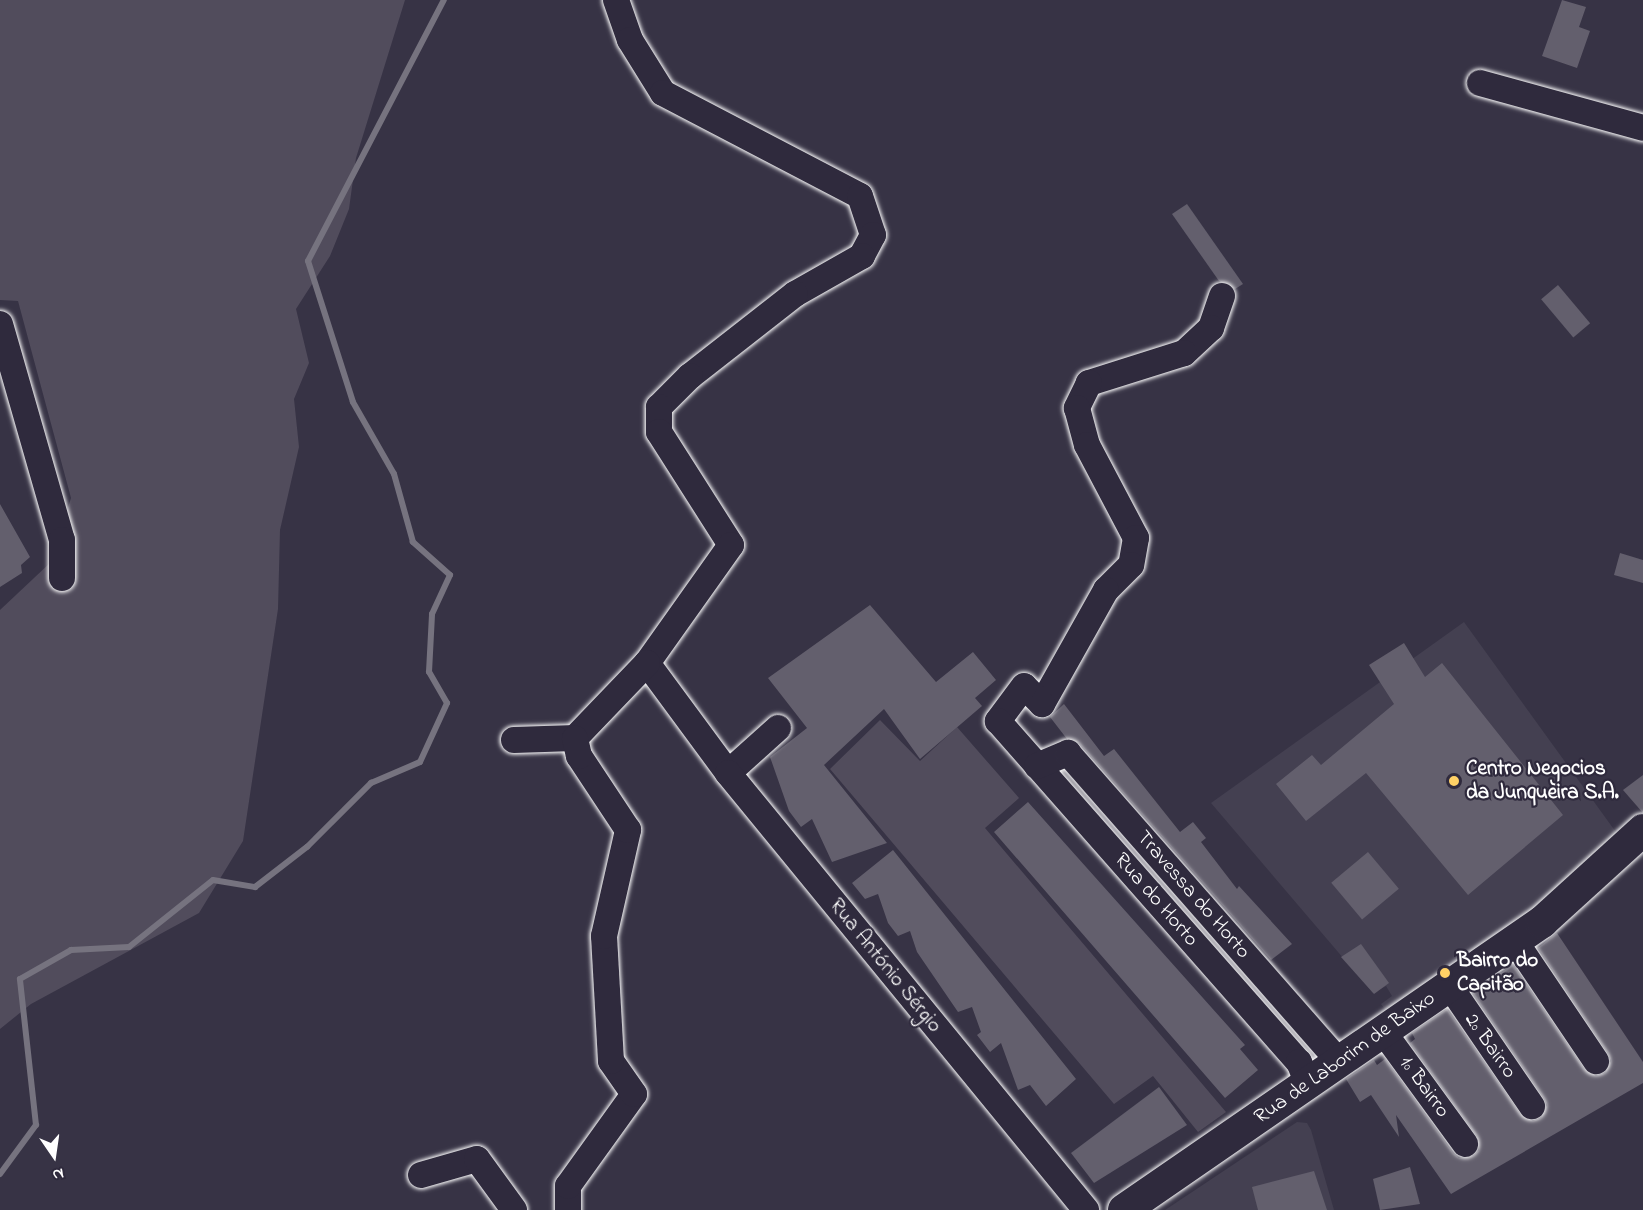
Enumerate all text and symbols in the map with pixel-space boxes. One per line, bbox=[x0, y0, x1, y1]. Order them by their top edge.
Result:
place label: Centro Negocios da Junqueira S.A. bbox=[1466, 756, 1619, 806]
marker: Centro Negocios da Junqueira S.A. bbox=[1447, 774, 1461, 788]
street label: Travessa do Horto bbox=[1130, 826, 1256, 964]
street label: Rua do Horto bbox=[1109, 848, 1203, 952]
street label: Rua António Sérgio bbox=[823, 894, 947, 1038]
place label: Bairro do Capitão bbox=[1457, 948, 1538, 998]
marker: Bairro do Capitão bbox=[1438, 966, 1452, 980]
street label: Rua de Laborim de Baixo bbox=[1250, 986, 1440, 1130]
street label: 2º Bairro bbox=[1458, 1008, 1522, 1084]
street label: 1º Bairro bbox=[1393, 1051, 1455, 1123]
north arrow bbox=[24, 1126, 84, 1186]
text: N bbox=[50, 1161, 66, 1186]

